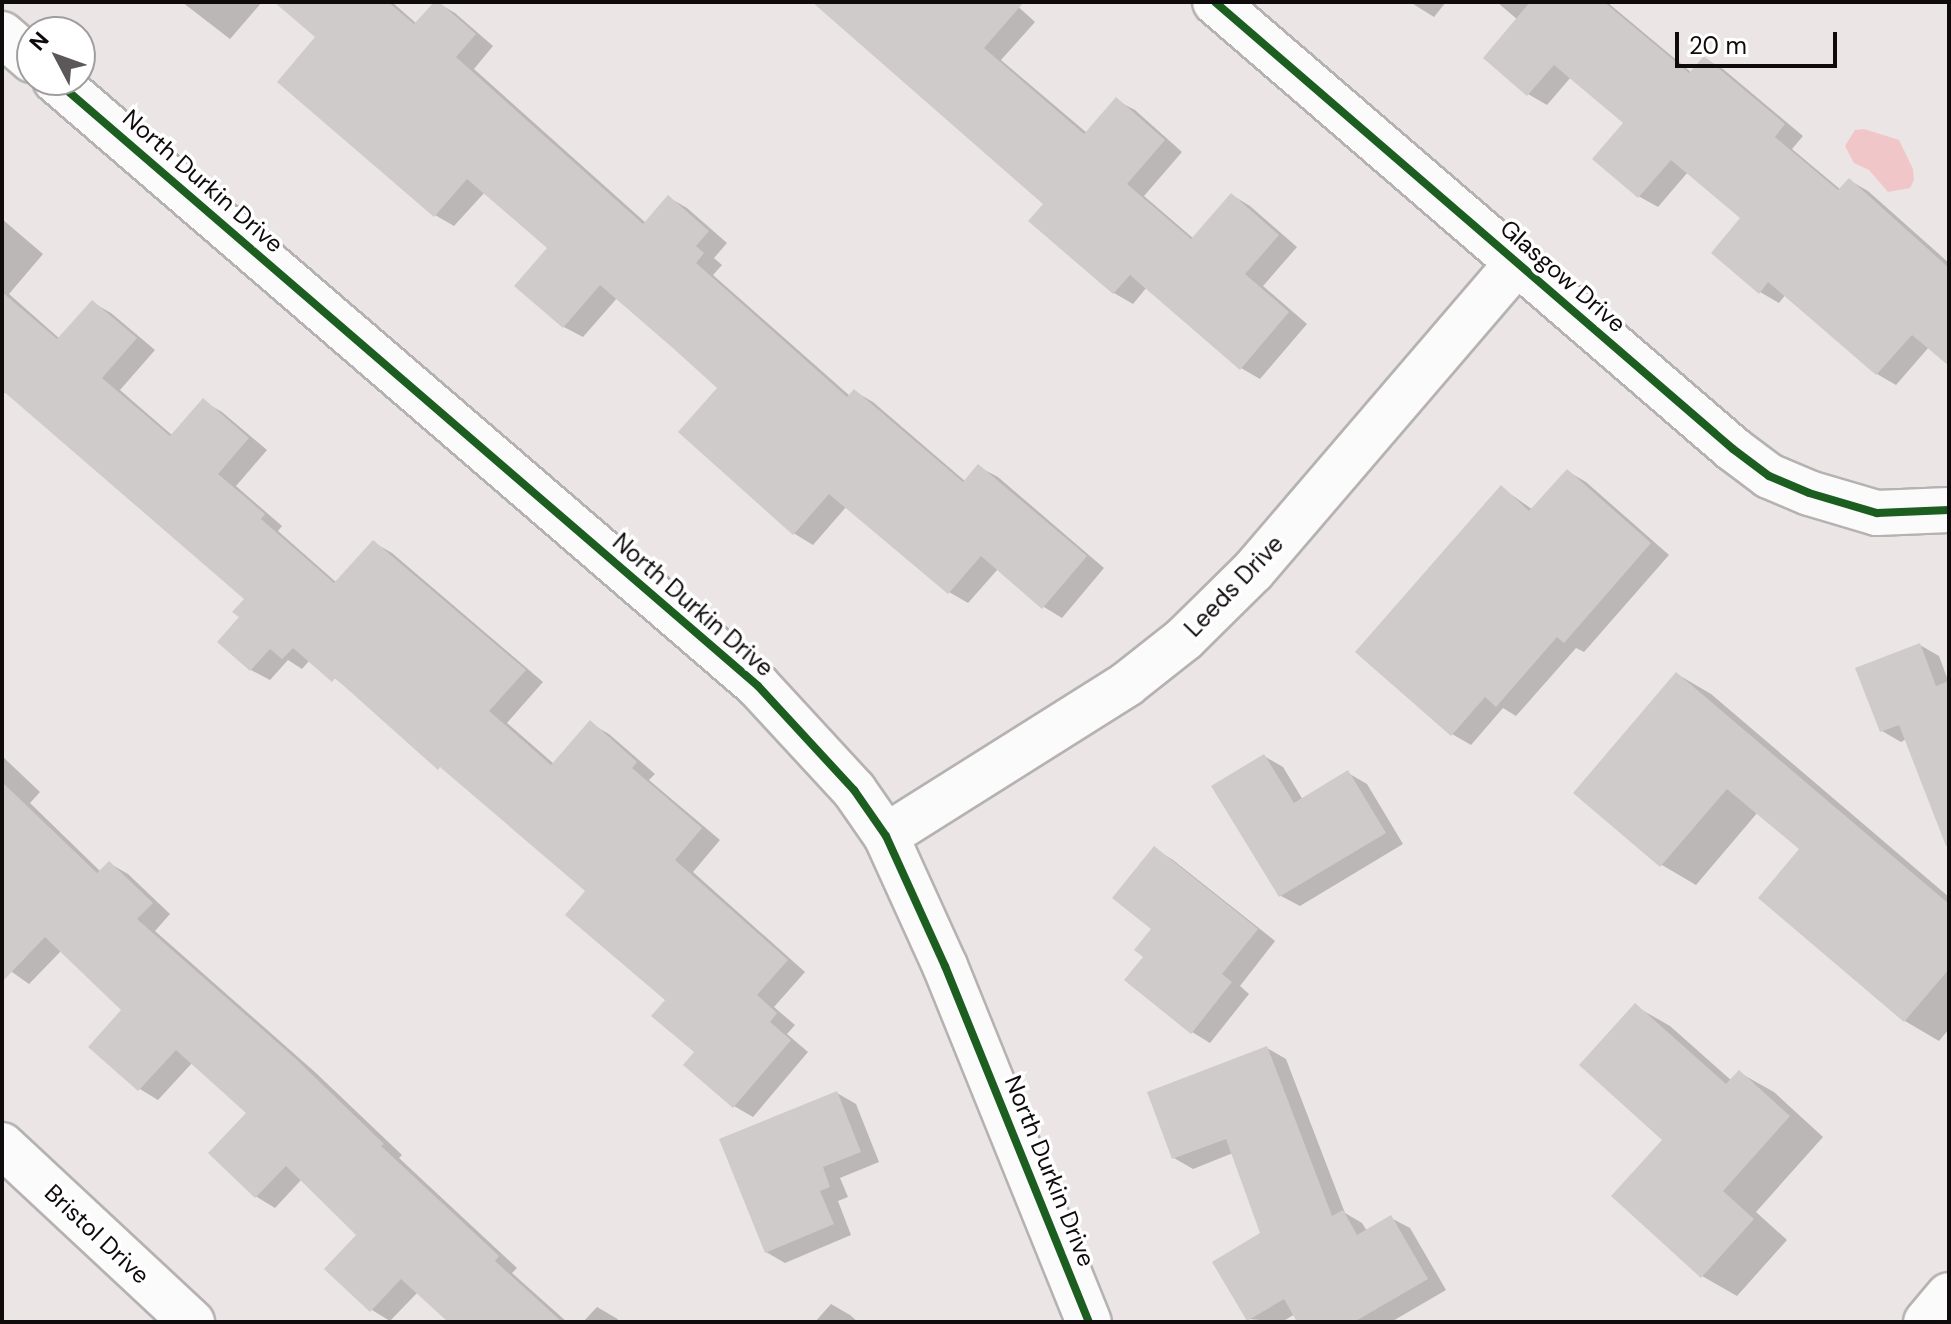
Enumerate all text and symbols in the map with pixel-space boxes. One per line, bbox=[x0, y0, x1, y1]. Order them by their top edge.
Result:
north arrow bbox=[16, 16, 96, 96]
scale bar bbox=[1679, 16, 1841, 66]
text: N bbox=[23, 26, 55, 57]
text: 20 m bbox=[1689, 30, 1747, 61]
street label: North Durkin Drive bbox=[117, 103, 289, 259]
street label: Glasgow Drive bbox=[1494, 214, 1632, 338]
street label: North Durkin Drive bbox=[607, 527, 779, 683]
street label: Leeds Drive bbox=[1179, 529, 1289, 643]
street label: North Durkin Drive bbox=[999, 1071, 1101, 1271]
street label: Bristol Drive bbox=[39, 1178, 155, 1290]

